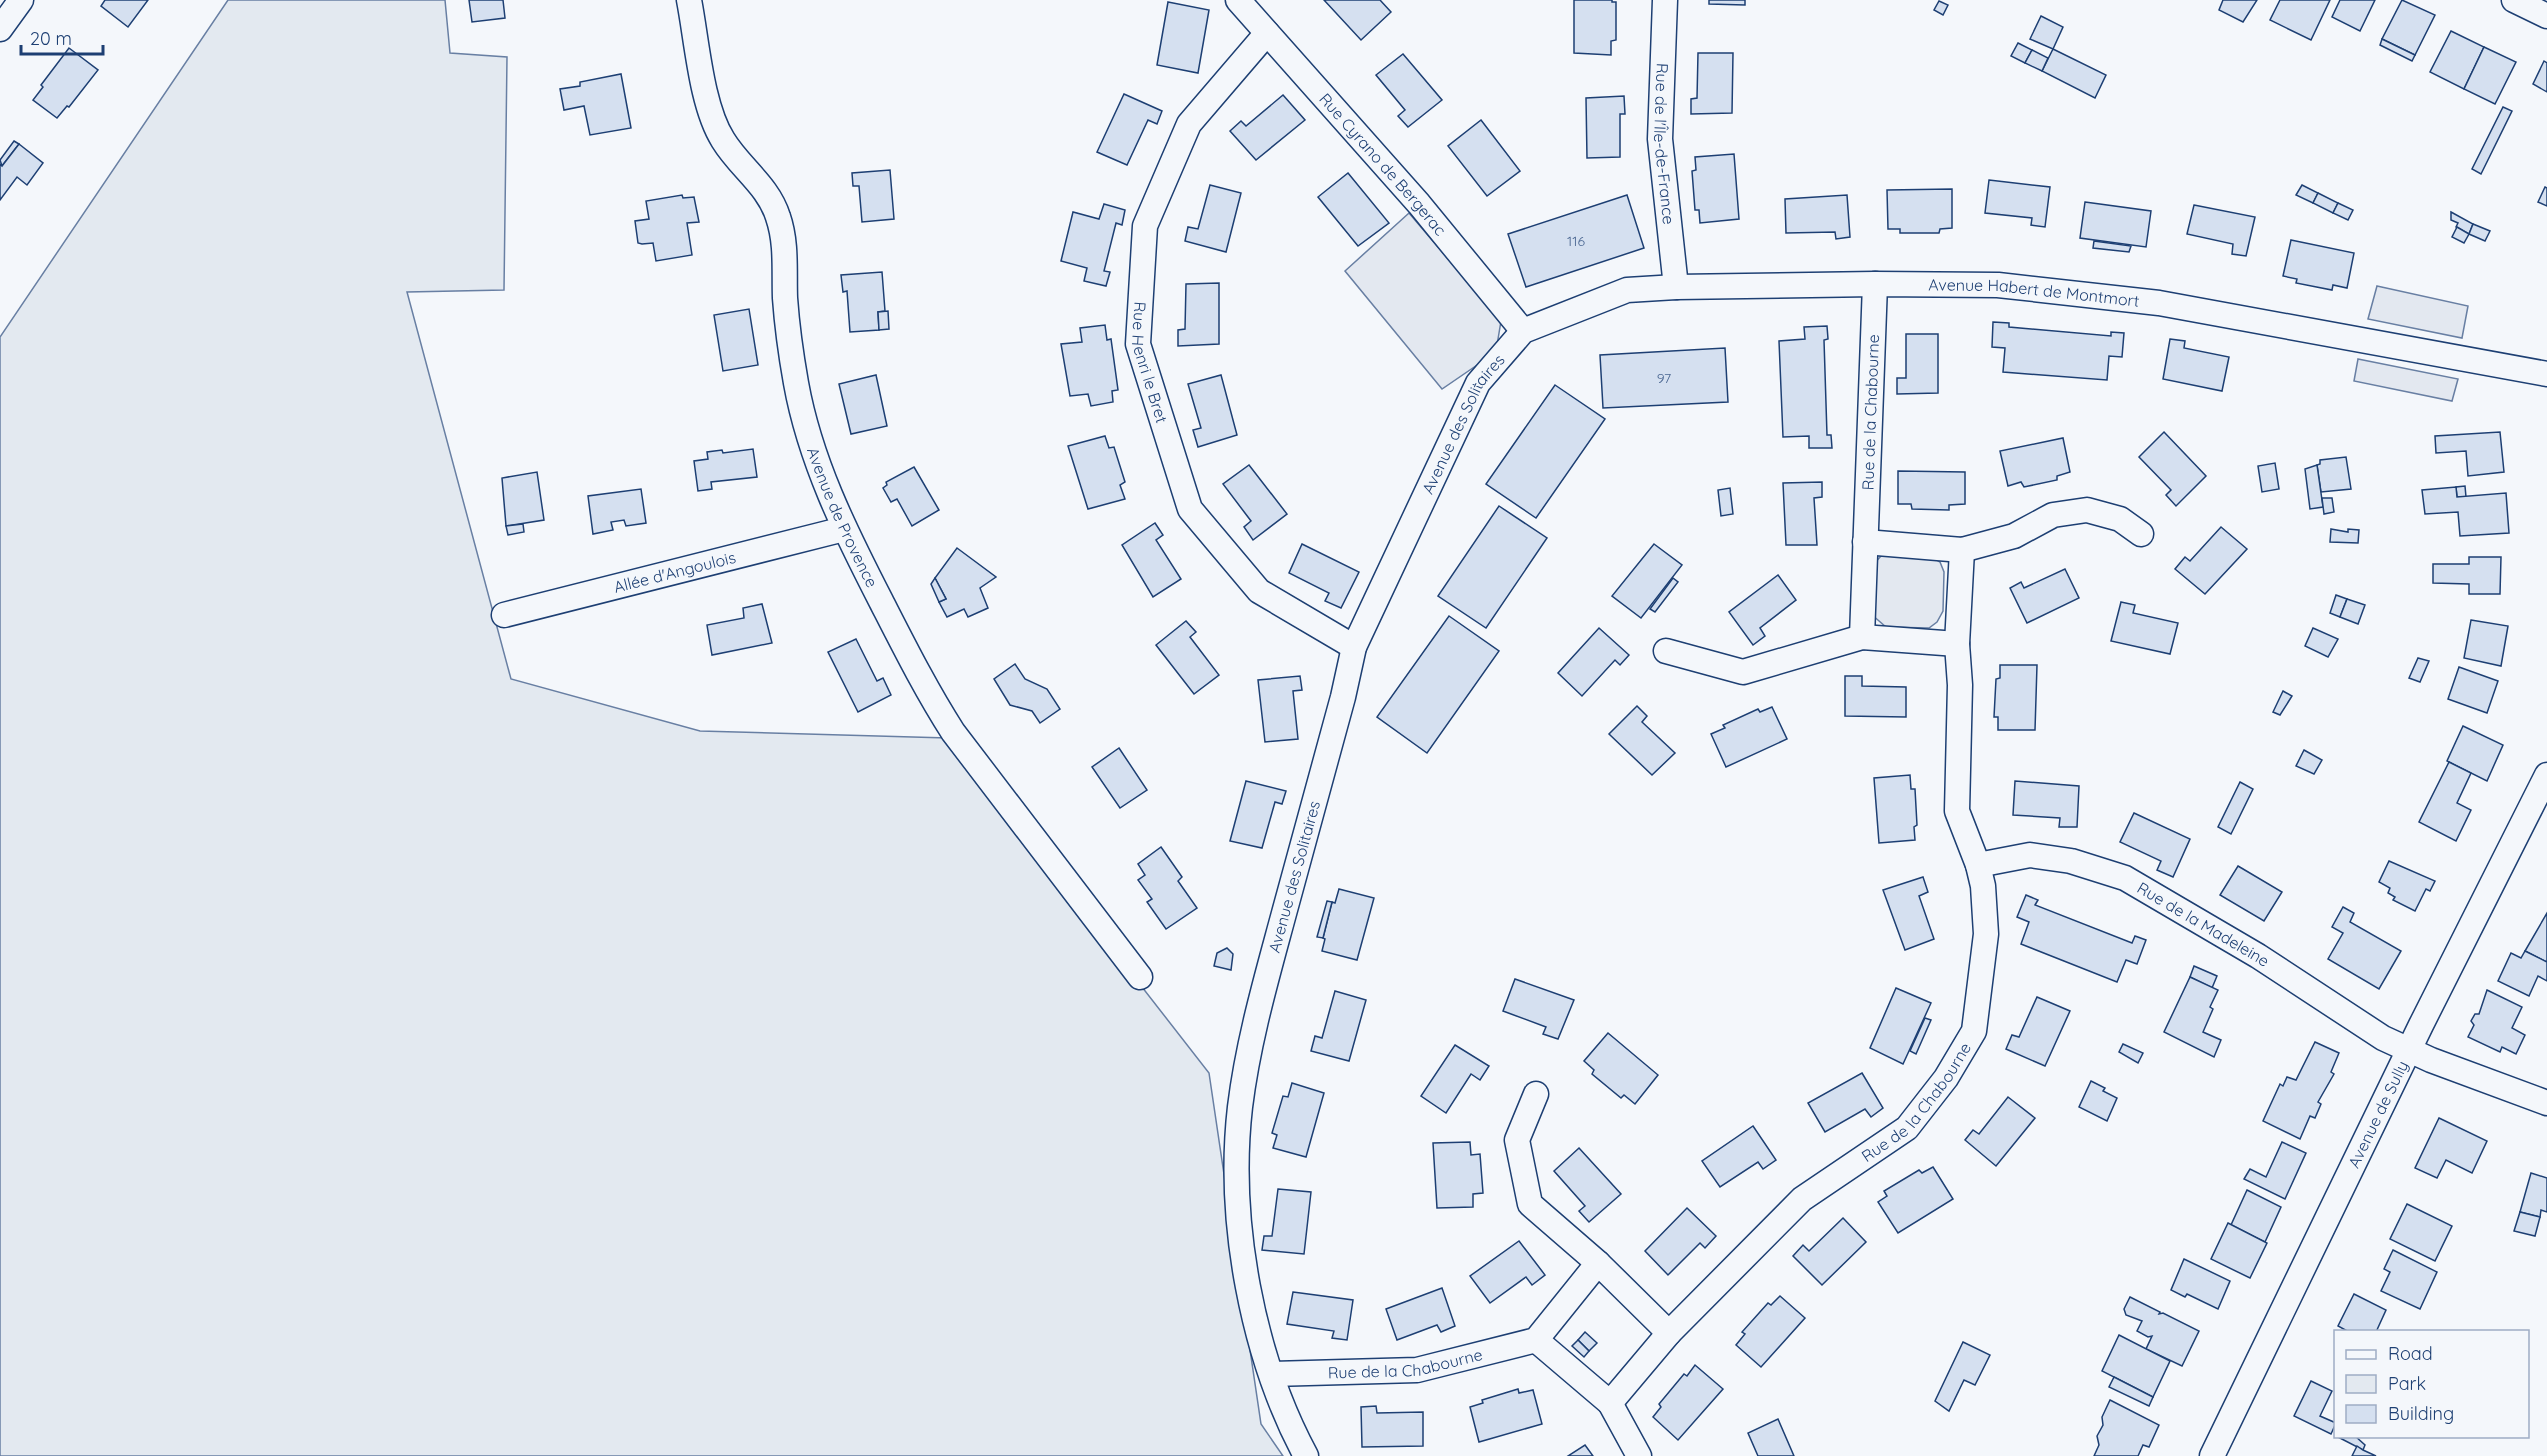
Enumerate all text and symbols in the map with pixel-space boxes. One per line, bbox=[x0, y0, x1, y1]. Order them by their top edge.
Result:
scale bar bbox=[21, 18, 104, 56]
text: 20 m bbox=[30, 27, 72, 50]
street label: Rue de l'Île-de-France bbox=[1650, 63, 1679, 226]
street label: Rue Cyrano de Bergerac bbox=[1315, 89, 1451, 239]
house number: 116 bbox=[1567, 232, 1585, 250]
street label: Avenue Habert de Montmort bbox=[1928, 274, 2140, 311]
street label: Rue Henri le Bret bbox=[1128, 301, 1172, 425]
street label: Rue de la Chabourne bbox=[1857, 334, 1883, 491]
street label: Avenue des Solitaires bbox=[1417, 350, 1509, 497]
house number: 97 bbox=[1657, 369, 1671, 387]
street label: Avenue de Provence bbox=[803, 445, 882, 591]
street label: Allée d'Angoulois bbox=[612, 547, 738, 597]
street label: Avenue des Solitaires bbox=[1264, 798, 1324, 955]
street label: Rue de la Madeleine bbox=[2134, 877, 2273, 971]
street label: Rue de la Chabourne bbox=[1858, 1039, 1975, 1166]
street label: Avenue de Sully bbox=[2343, 1057, 2412, 1171]
legend bbox=[2334, 1330, 2529, 1438]
text: Road bbox=[2388, 1342, 2433, 1365]
street label: Rue de la Chabourne bbox=[1328, 1344, 1484, 1382]
text: Park bbox=[2388, 1372, 2426, 1395]
text: Building bbox=[2388, 1402, 2454, 1425]

